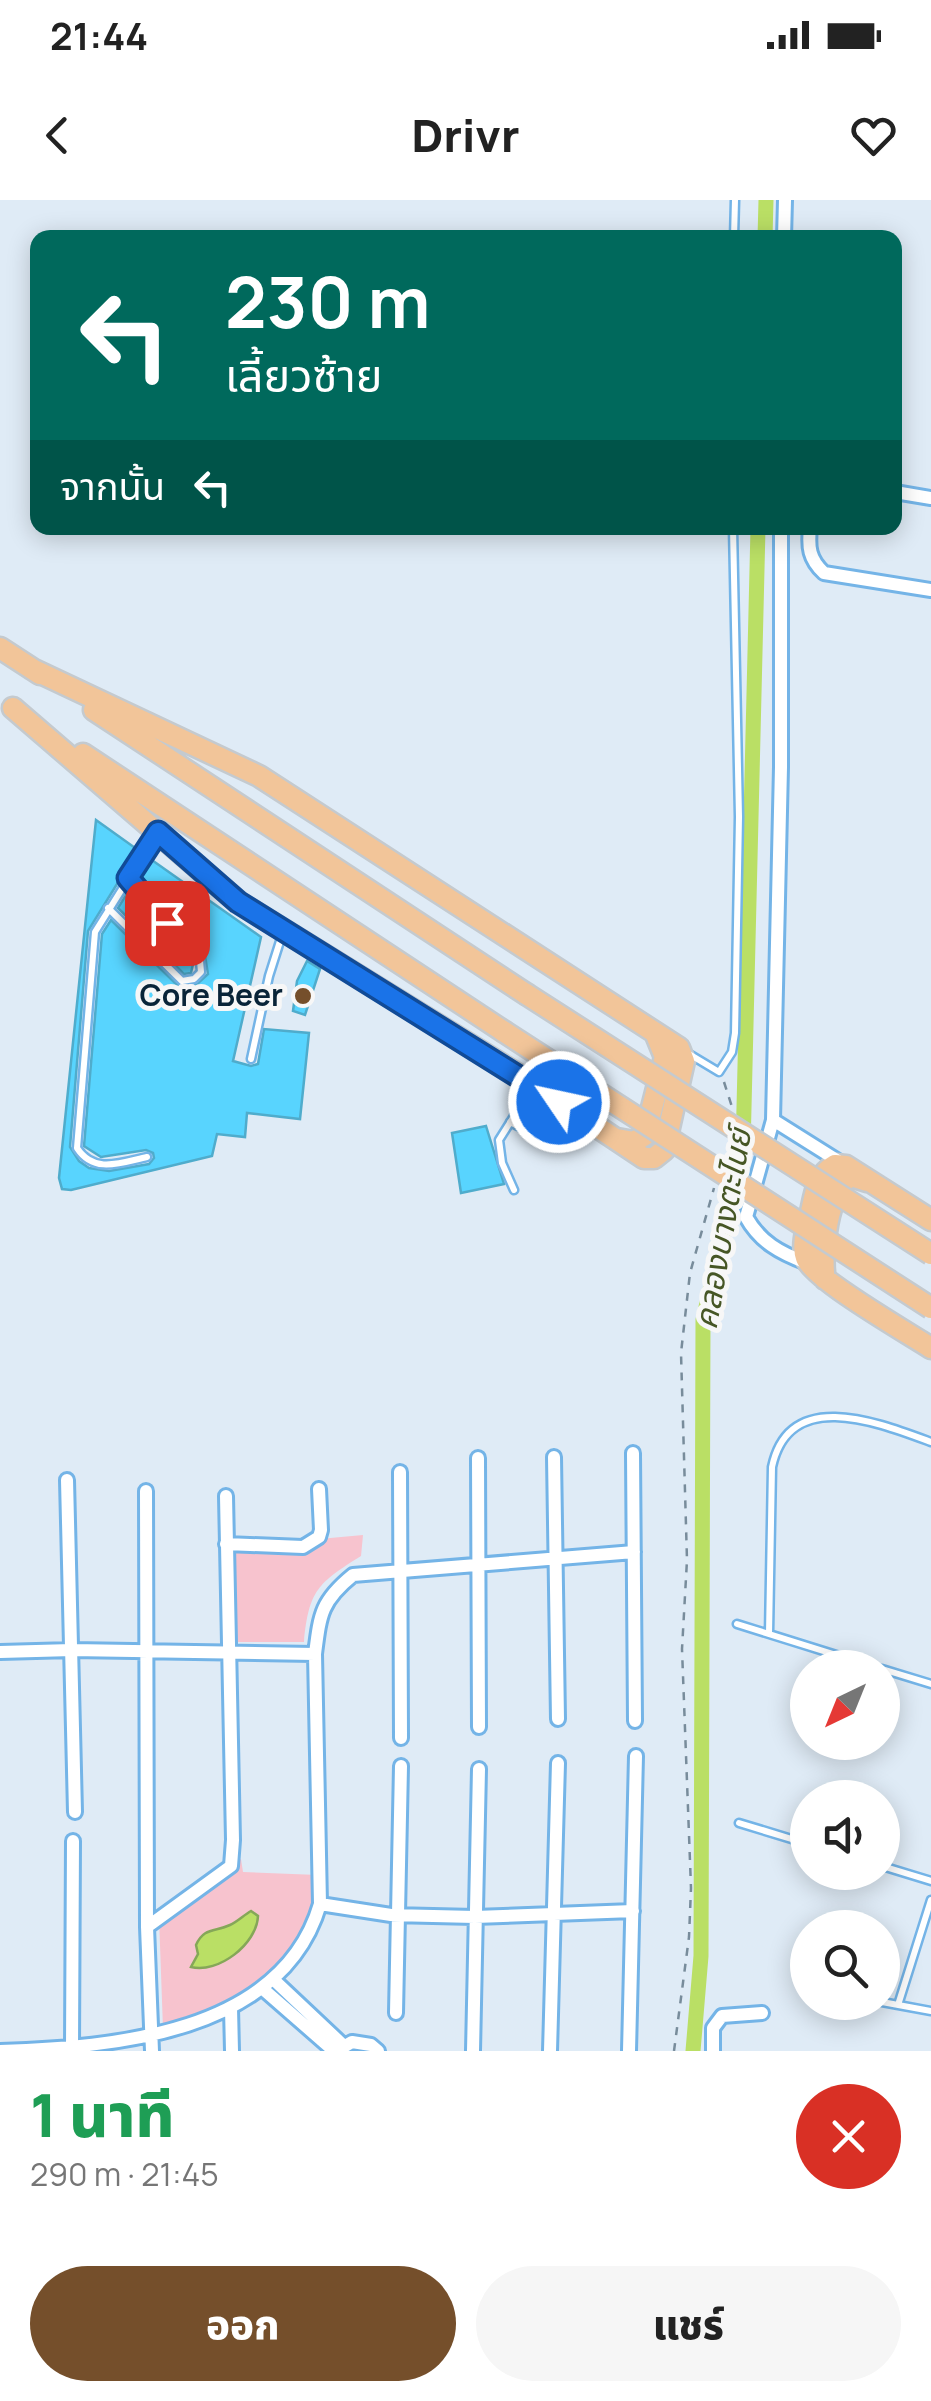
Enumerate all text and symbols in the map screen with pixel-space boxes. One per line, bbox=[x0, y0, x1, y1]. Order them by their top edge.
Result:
text: 21:44 bbox=[50, 9, 148, 61]
text: Drivr bbox=[412, 104, 519, 166]
icon: back bbox=[30, 108, 85, 163]
icon: heart bbox=[846, 108, 901, 163]
text: 230 m bbox=[225, 253, 430, 349]
icon: left bbox=[60, 270, 190, 400]
text: เลี้ยวซ้าย bbox=[225, 344, 382, 406]
text: จากนั้น bbox=[60, 459, 165, 511]
icon: left bbox=[185, 460, 240, 515]
pin bbox=[125, 881, 210, 966]
icon: arrive bbox=[140, 896, 195, 951]
place label: Core Beer bbox=[140, 974, 283, 1015]
marker: Core Beer bbox=[292, 985, 314, 1007]
position arrow bbox=[507, 1050, 611, 1154]
water label: คลองบางตะไนย์ bbox=[683, 1119, 762, 1332]
north arrow bbox=[790, 1650, 900, 1760]
map controls bbox=[790, 1650, 900, 2020]
button: sound bbox=[790, 1780, 900, 1890]
button: search bbox=[790, 1910, 900, 2020]
text: 1 นาที bbox=[30, 2073, 174, 2155]
button: close bbox=[796, 2084, 901, 2189]
text: 290 m · 21:45 bbox=[30, 2152, 219, 2196]
button: ออก bbox=[30, 2266, 456, 2381]
button: แชร์ bbox=[476, 2266, 901, 2381]

